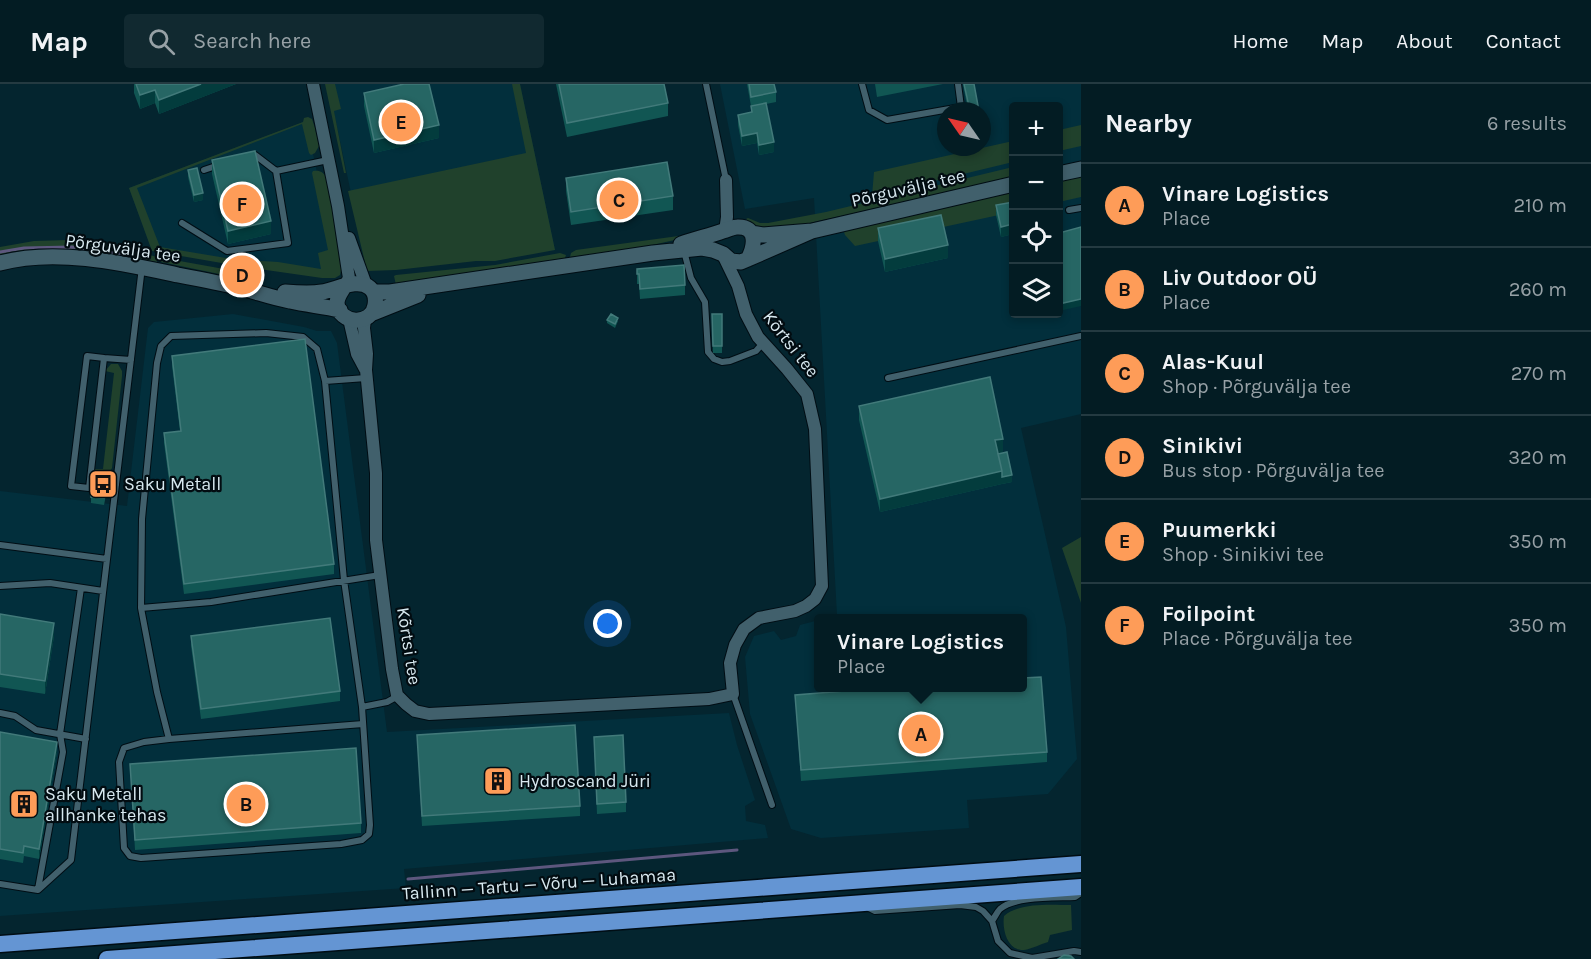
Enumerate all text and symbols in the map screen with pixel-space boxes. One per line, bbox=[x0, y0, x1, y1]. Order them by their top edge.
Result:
search box bbox=[124, 14, 544, 68]
text: Map bbox=[30, 25, 88, 58]
icon: search bbox=[145, 25, 178, 58]
text: Search here bbox=[193, 28, 311, 54]
text: Home bbox=[1233, 29, 1289, 53]
text: Map bbox=[1322, 29, 1363, 53]
text: About bbox=[1396, 29, 1453, 53]
text: Contact bbox=[1486, 29, 1561, 53]
pin: E bbox=[382, 99, 420, 144]
north arrow bbox=[937, 102, 991, 156]
map controls bbox=[1009, 102, 1063, 318]
button: + bbox=[1009, 102, 1063, 156]
text: Nearby bbox=[1105, 108, 1192, 139]
text: 6 results bbox=[1487, 112, 1567, 135]
button: − bbox=[1009, 156, 1063, 210]
street label: Põrguvälja tee bbox=[849, 164, 967, 212]
pin: C bbox=[600, 178, 638, 222]
text: Vinare Logistics bbox=[1162, 181, 1329, 207]
pin: F bbox=[222, 182, 262, 226]
text: A bbox=[1118, 194, 1131, 217]
text: 210 m bbox=[1513, 194, 1567, 217]
text: Place bbox=[1162, 207, 1210, 230]
button: locate bbox=[1009, 210, 1063, 264]
street label: Põrguvälja tee bbox=[64, 229, 182, 267]
pin: D bbox=[222, 252, 262, 297]
button: layers bbox=[1009, 264, 1063, 318]
text: Liv Outdoor OÜ bbox=[1162, 265, 1317, 291]
text: B bbox=[1118, 278, 1131, 301]
text: 260 m bbox=[1509, 278, 1567, 301]
text: Place bbox=[1162, 291, 1210, 314]
street label: Kõrtsi tee bbox=[758, 306, 824, 382]
text: Alas-Kuul bbox=[1162, 349, 1264, 375]
text: C bbox=[1118, 362, 1131, 385]
text: 270 m bbox=[1511, 362, 1567, 385]
text: Shop · Põrguvälja tee bbox=[1162, 375, 1351, 398]
text: Sinikivi bbox=[1162, 433, 1243, 459]
text: D bbox=[1118, 446, 1131, 469]
text: 320 m bbox=[1508, 446, 1567, 469]
text: Bus stop · Põrguvälja tee bbox=[1162, 459, 1385, 482]
bus stop icon: Saku Metall bbox=[87, 468, 119, 500]
place label: Saku Metall bbox=[124, 473, 221, 495]
text: Puumerkki bbox=[1162, 517, 1277, 543]
text: E bbox=[1119, 530, 1130, 553]
text: 350 m bbox=[1509, 530, 1567, 553]
text: Shop · Sinikivi tee bbox=[1162, 543, 1324, 566]
text: Foilpoint bbox=[1162, 601, 1255, 627]
street label: Kõrtsi tee bbox=[392, 606, 426, 686]
your location bbox=[593, 609, 622, 638]
popup bbox=[814, 614, 1027, 692]
text: F bbox=[1119, 614, 1130, 637]
text: 350 m bbox=[1509, 614, 1567, 637]
text: Place · Põrguvälja tee bbox=[1162, 627, 1352, 650]
text: Vinare Logistics bbox=[837, 629, 1004, 655]
text: Place bbox=[837, 655, 885, 678]
pin: A bbox=[902, 712, 940, 756]
building icon: Hydroscand Jüri bbox=[482, 765, 514, 797]
place label: Hydroscand Jüri bbox=[519, 770, 651, 792]
pin: B bbox=[226, 782, 266, 826]
place label: Saku Metall allhanke tehas bbox=[45, 783, 167, 826]
building icon: Saku Metall allhanke tehas bbox=[8, 788, 40, 820]
street label: Tallinn — Tartu — Võru — Luhamaa bbox=[401, 863, 677, 905]

